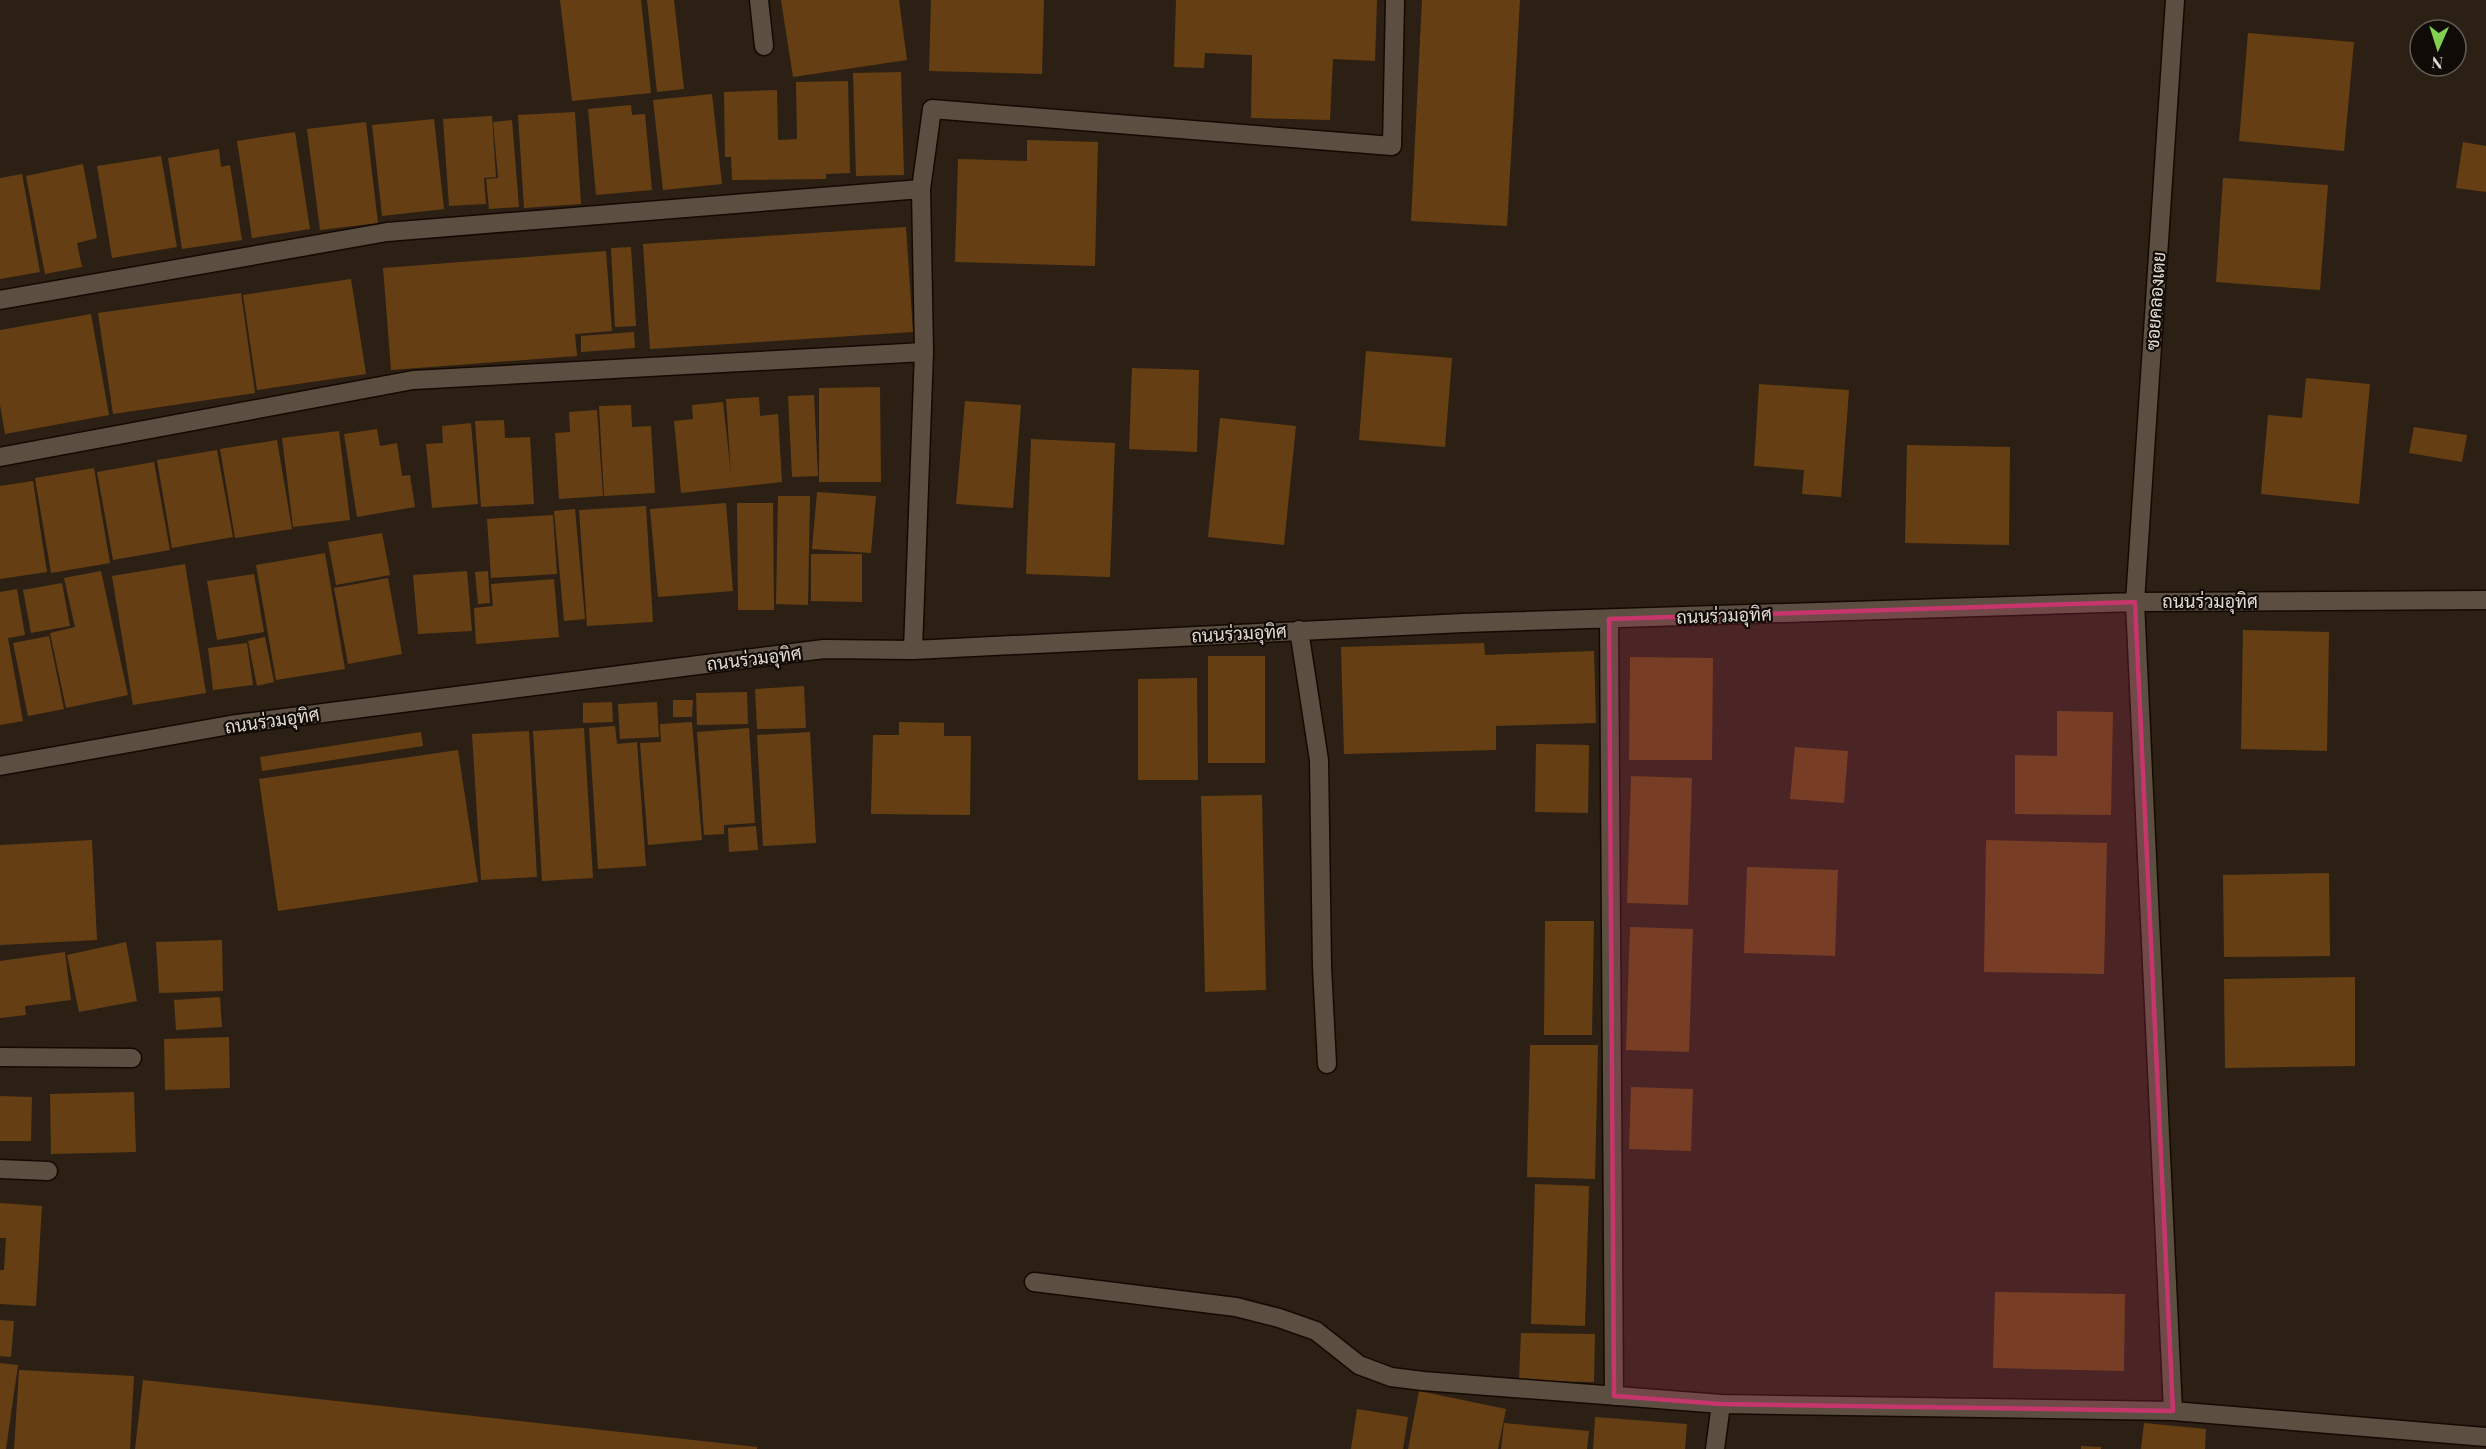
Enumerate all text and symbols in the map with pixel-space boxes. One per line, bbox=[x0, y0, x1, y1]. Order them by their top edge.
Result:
north arrow bbox=[2408, 18, 2468, 78]
text: N bbox=[2430, 53, 2444, 74]
street label: ซอยคลองเตย bbox=[2140, 251, 2170, 351]
street label: ถนนร่วมอุทิศ bbox=[2162, 589, 2258, 614]
street label: ถนนร่วมอุทิศ bbox=[1676, 601, 1772, 630]
street label: ถนนร่วมอุทิศ bbox=[1191, 619, 1287, 648]
street label: ถนนร่วมอุทิศ bbox=[705, 640, 803, 677]
street label: ถนนร่วมอุทิศ bbox=[223, 701, 321, 740]

